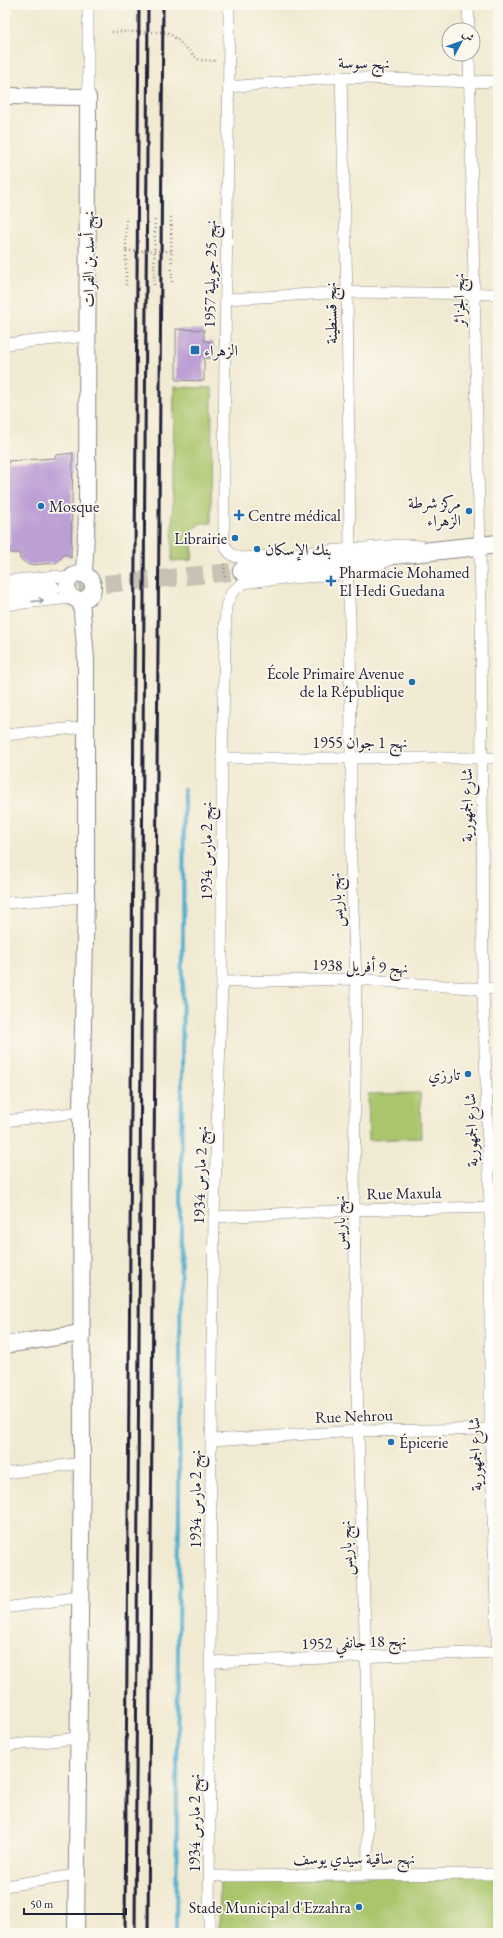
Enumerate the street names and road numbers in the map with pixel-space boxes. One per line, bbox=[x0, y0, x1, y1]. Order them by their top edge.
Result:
street label: نهج سوسة bbox=[338, 52, 390, 78]
street label: نهج أسد بن الفرات bbox=[77, 211, 103, 307]
street label: نهج 25 جويلية 1957 bbox=[199, 220, 225, 329]
street label: نهج الجزائر bbox=[448, 273, 474, 329]
street label: نهج قسنطينة bbox=[320, 282, 346, 344]
street label: نهج 1 جوان 1955 bbox=[312, 732, 408, 757]
street label: شارع الجمهورية bbox=[456, 768, 480, 842]
street label: نهج 2 مارس 1934 bbox=[196, 802, 221, 900]
street label: نهج باريس bbox=[324, 872, 352, 928]
street label: نهج 9 أفريل 1938 bbox=[312, 953, 408, 982]
street label: شارع الجمهورية bbox=[459, 1093, 486, 1167]
street label: نهج 2 مارس 1934 bbox=[188, 1125, 216, 1225]
street label: Rue Maxula bbox=[366, 1182, 442, 1204]
street label: نهج باريس bbox=[329, 1195, 354, 1251]
street label: Rue Nehrou bbox=[315, 1404, 394, 1428]
street label: شارع الجمهورية bbox=[463, 1417, 490, 1491]
street label: نهج 2 مارس 1934 bbox=[185, 1450, 210, 1548]
street label: نهج باريس bbox=[335, 1520, 361, 1576]
street label: نهج 18 جانفي 1952 bbox=[301, 1630, 407, 1659]
street label: نهج 2 مارس 1934 bbox=[184, 1774, 209, 1872]
street label: نهج ساقية سيدي يوسف bbox=[293, 1848, 415, 1873]

